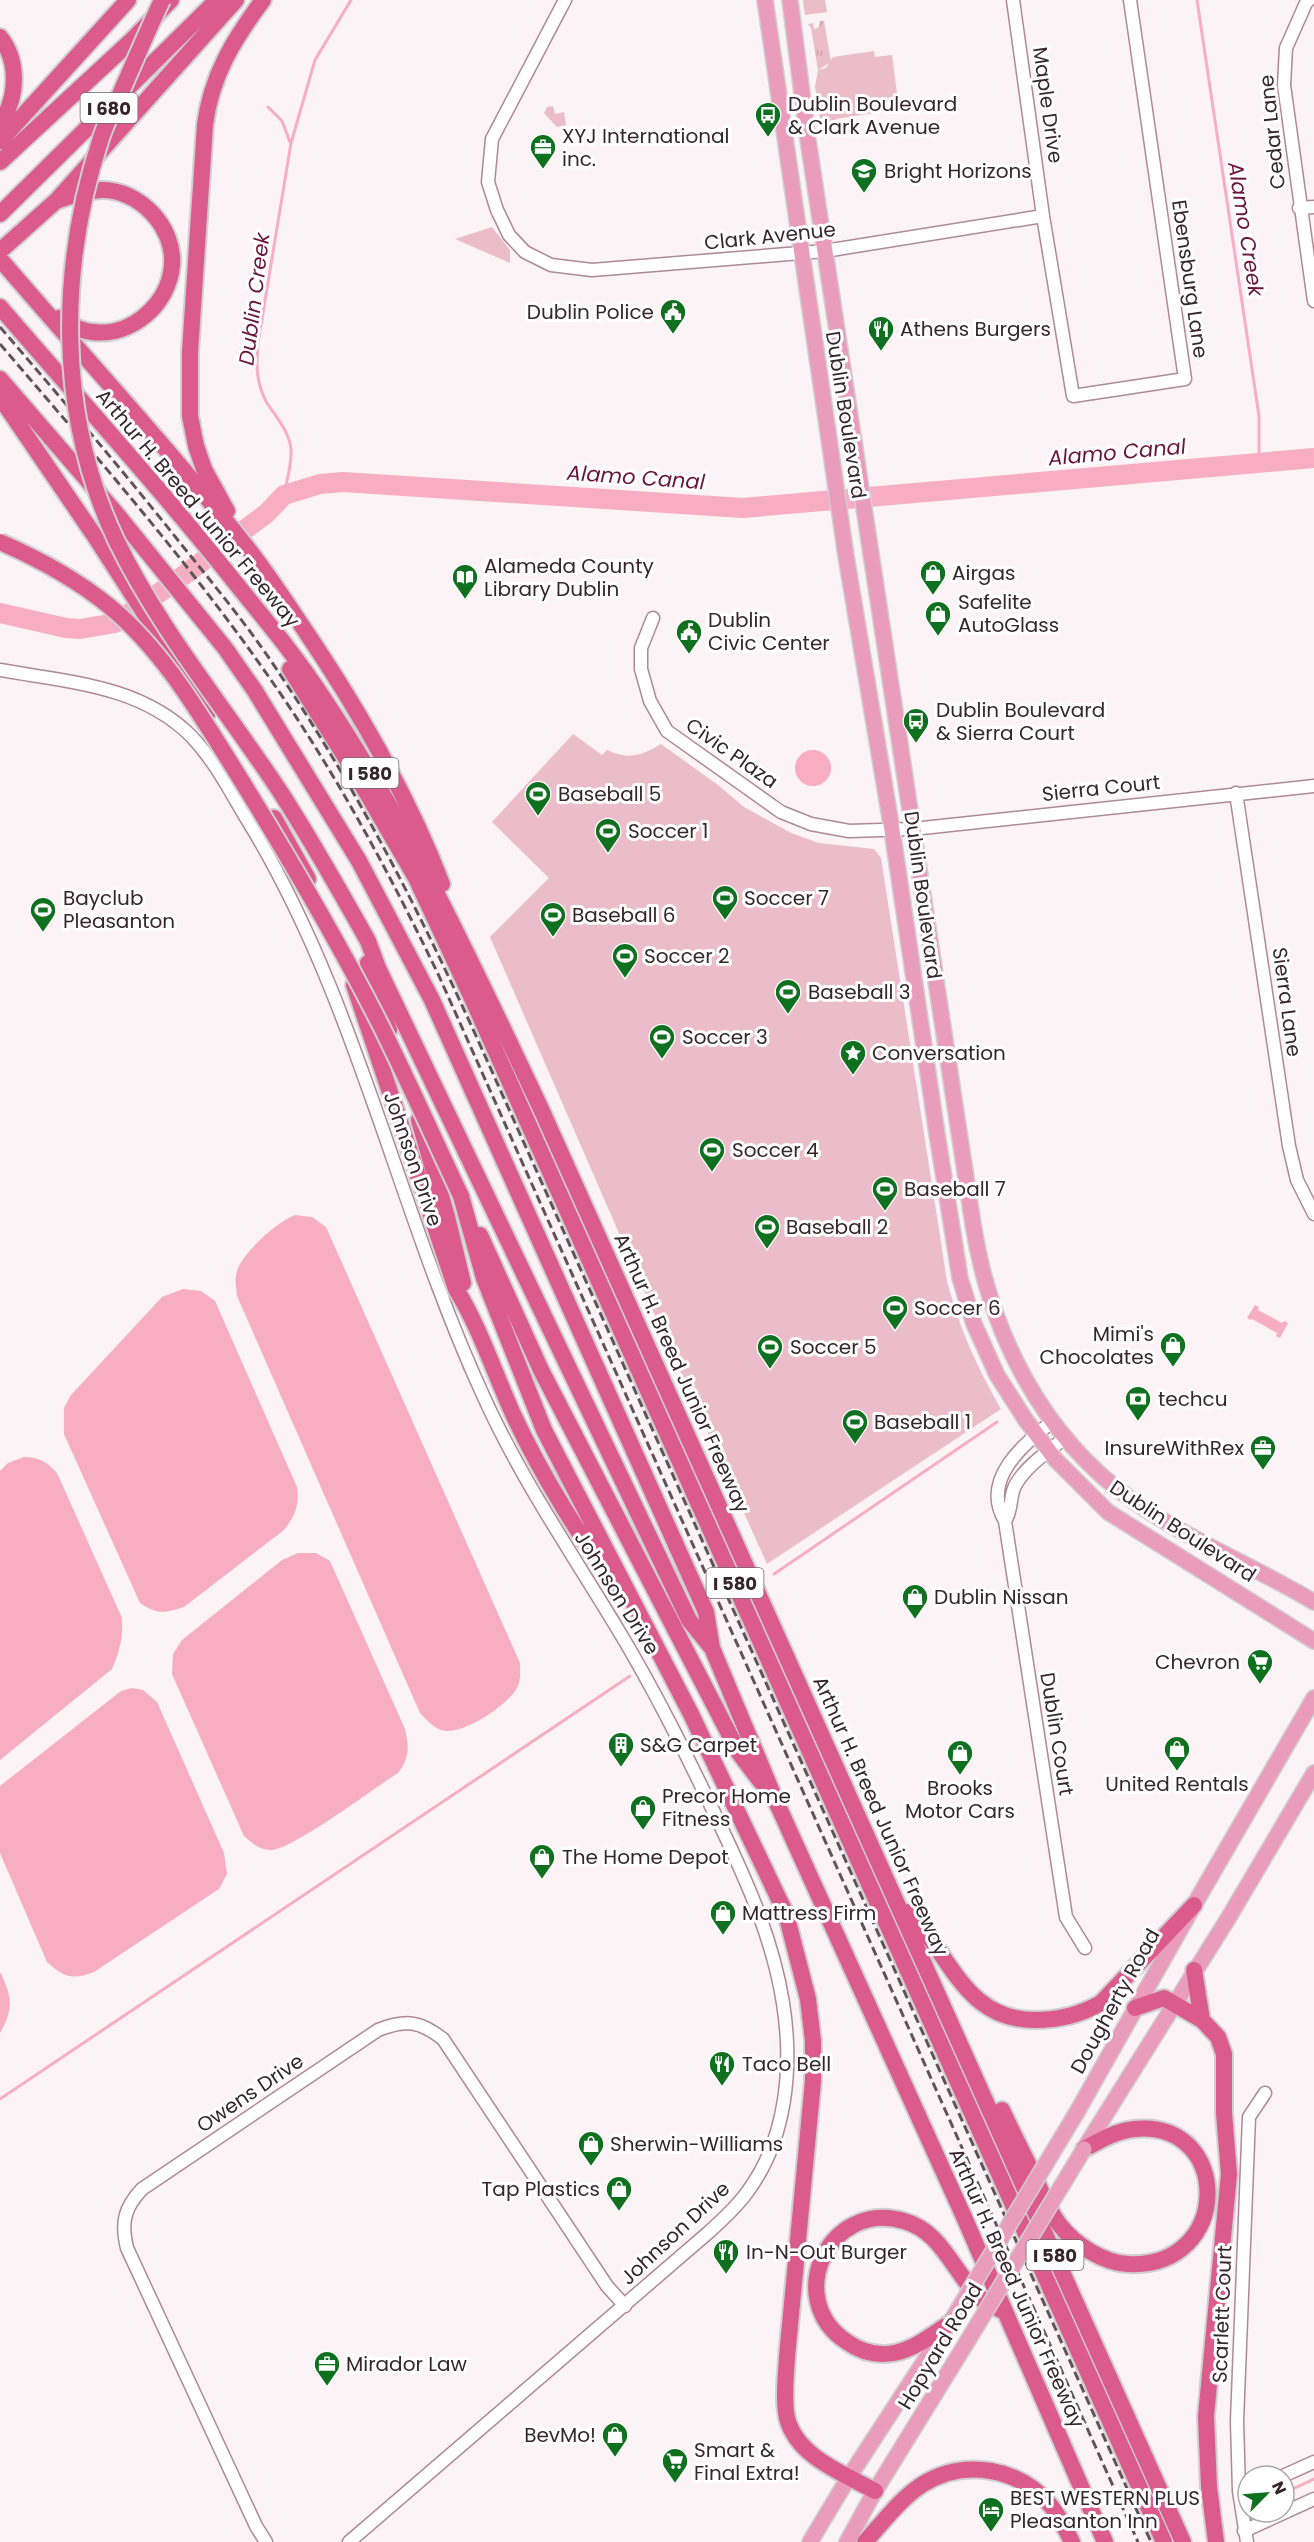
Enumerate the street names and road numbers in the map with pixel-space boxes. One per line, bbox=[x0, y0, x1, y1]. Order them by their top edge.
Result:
street label: Maple Drive bbox=[1026, 45, 1070, 165]
street label: Cedar Lane bbox=[1252, 73, 1292, 191]
road number: I 680 bbox=[80, 93, 138, 123]
street label: Ebensburg Lane bbox=[1165, 198, 1215, 360]
street label: Clark Avenue bbox=[703, 215, 837, 257]
street label: Dublin Boulevard bbox=[819, 329, 873, 501]
street label: Arthur H. Breed Junior Freeway bbox=[90, 383, 306, 633]
street label: Civic Plaza bbox=[680, 711, 784, 795]
road number: I 580 bbox=[342, 758, 398, 788]
street label: Sierra Court bbox=[1041, 768, 1161, 808]
street label: Dublin Boulevard bbox=[897, 809, 949, 981]
street label: Sierra Lane bbox=[1265, 945, 1309, 1059]
street label: Johnson Drive bbox=[377, 1088, 449, 1230]
street label: Arthur H. Breed Junior Freeway bbox=[607, 1229, 757, 1517]
street label: Dublin Boulevard bbox=[1104, 1473, 1262, 1589]
street label: Johnson Drive bbox=[568, 1526, 666, 1660]
road number: I 580 bbox=[706, 1568, 764, 1598]
street label: Dublin Court bbox=[1033, 1670, 1081, 1798]
street label: Arthur H. Breed Junior Freeway bbox=[806, 1672, 956, 1960]
street label: Dougherty Road bbox=[1064, 1923, 1166, 2079]
street label: Owens Drive bbox=[191, 2047, 309, 2139]
street label: Arthur H. Breed Junior Freeway bbox=[942, 2144, 1092, 2432]
street label: Johnson Drive bbox=[614, 2175, 736, 2291]
road number: I 580 bbox=[1026, 2240, 1084, 2270]
street label: Scarlett Court bbox=[1206, 2245, 1238, 2383]
street label: Hopyard Road bbox=[891, 2277, 989, 2415]

